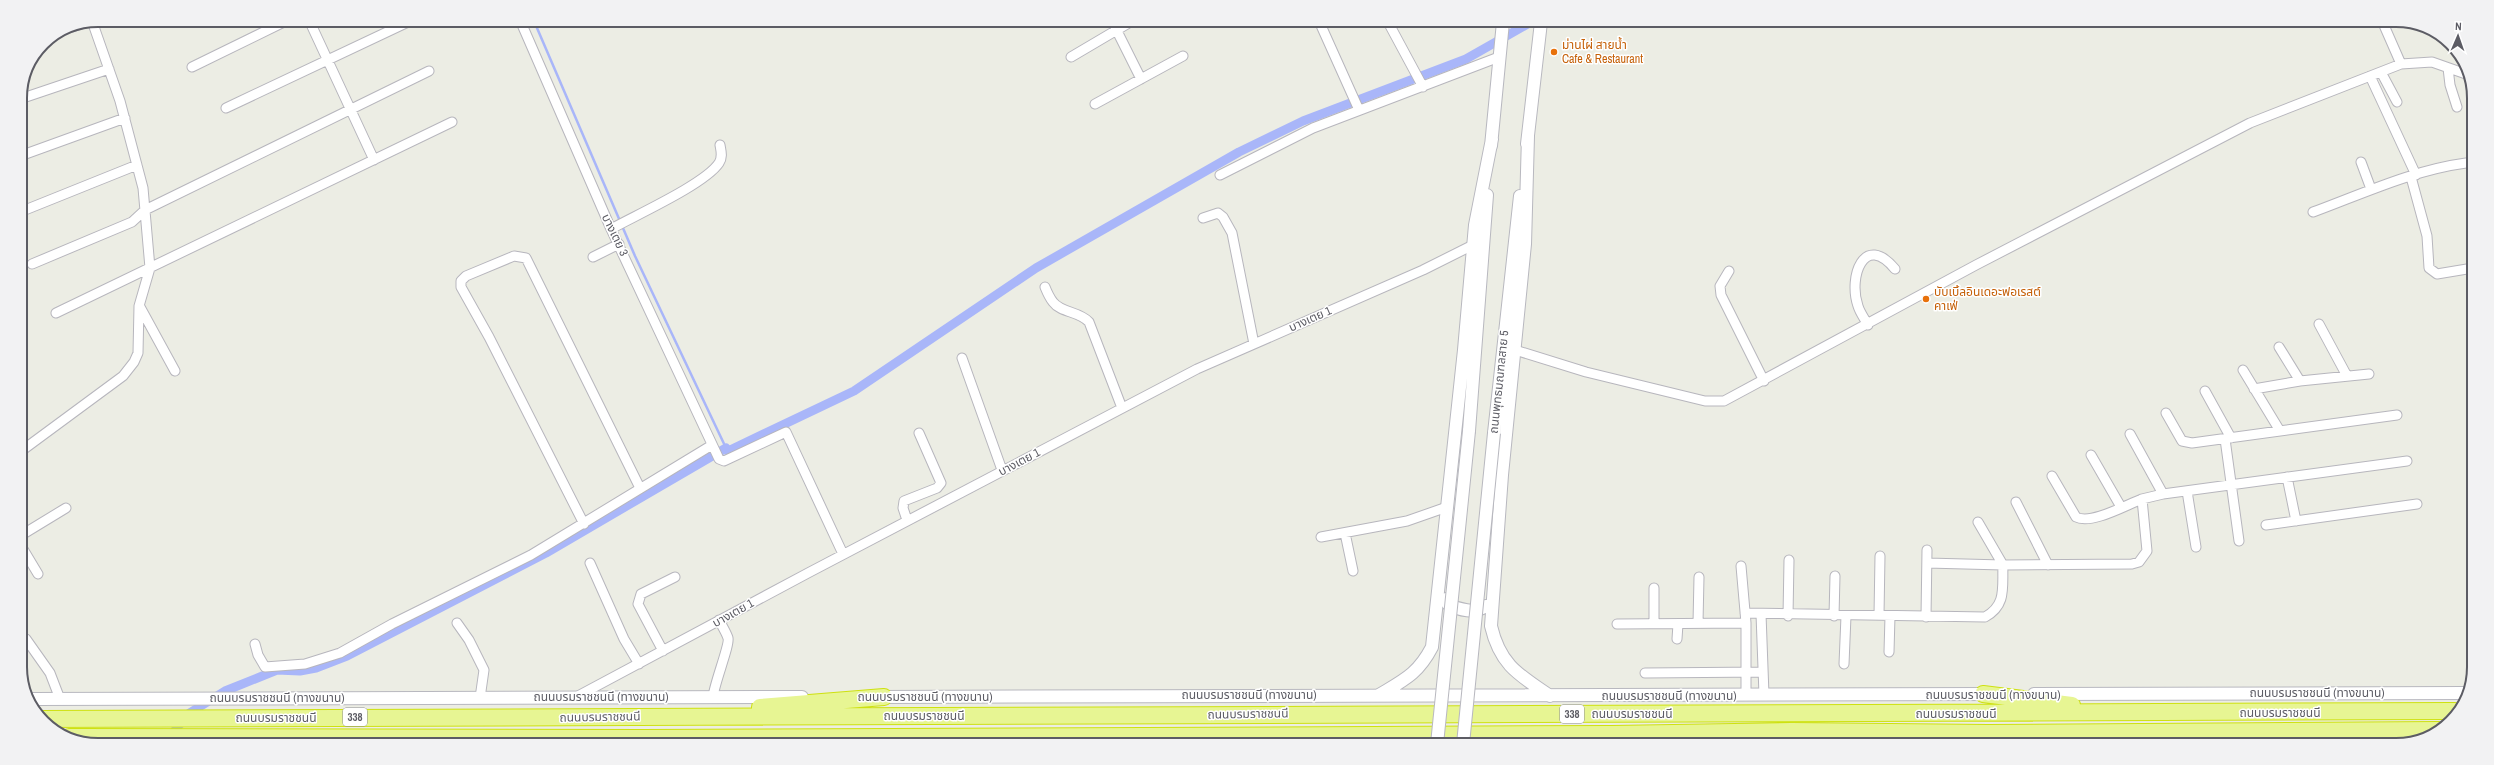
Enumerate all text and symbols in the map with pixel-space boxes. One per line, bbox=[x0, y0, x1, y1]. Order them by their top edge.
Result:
north arrow bbox=[2438, 16, 2478, 56]
text: N bbox=[2455, 19, 2462, 33]
place label: ม่านไผ่ สายน้ำ Cafe & Restaurant bbox=[1562, 36, 1643, 67]
marker: ม่านไผ่ สายน้ำ Cafe & Restaurant bbox=[1549, 47, 1559, 57]
street label: บางเตย 3 bbox=[598, 211, 632, 259]
place label: บับเบิ้ลอินเดอะฟอเรสต์ คาเฟ่ bbox=[1934, 284, 2041, 314]
marker: บับเบิ้ลอินเดอะฟอเรสต์ คาเฟ่ bbox=[1921, 294, 1931, 304]
street label: บางเตย 1 bbox=[1286, 302, 1334, 335]
street label: ถนนพุทธมณฑลสาย 5 bbox=[1486, 329, 1512, 434]
street label: บางเตย 1 bbox=[995, 444, 1043, 480]
street label: บางเตย 1 bbox=[709, 595, 757, 631]
street label: ถนนบรมราชชนนี (ทางขนาน) bbox=[2249, 685, 2385, 701]
street label: ถนนบรมราชชนนี (ทางขนาน) bbox=[1181, 687, 1317, 703]
street label: ถนนบรมราชชนนี (ทางขนาน) bbox=[1925, 687, 2061, 703]
street label: ถนนบรมราชชนนี (ทางขนาน) bbox=[1601, 688, 1737, 704]
street label: ถนนบรมราชชนนี (ทางขนาน) bbox=[533, 689, 669, 705]
street label: ถนนบรมราชชนนี (ทางขนาน) bbox=[857, 689, 993, 705]
street label: ถนนบรมราชชนนี (ทางขนาน) bbox=[209, 690, 345, 706]
street label: ถนนบรมราชชนนี bbox=[1207, 705, 1289, 723]
road number: 338 bbox=[1560, 705, 1584, 723]
street label: ถนนบรมราชชนนี bbox=[2239, 705, 2321, 721]
street label: ถนนบรมราชชนนี bbox=[1591, 706, 1673, 722]
street label: ถนนบรมราชชนนี bbox=[1915, 706, 1997, 722]
road number: 338 bbox=[343, 708, 367, 726]
street label: ถนนบรมราชชนนี bbox=[559, 708, 641, 726]
street label: ถนนบรมราชชนนี bbox=[883, 708, 965, 724]
street label: ถนนบรมราชชนนี bbox=[235, 710, 317, 726]

